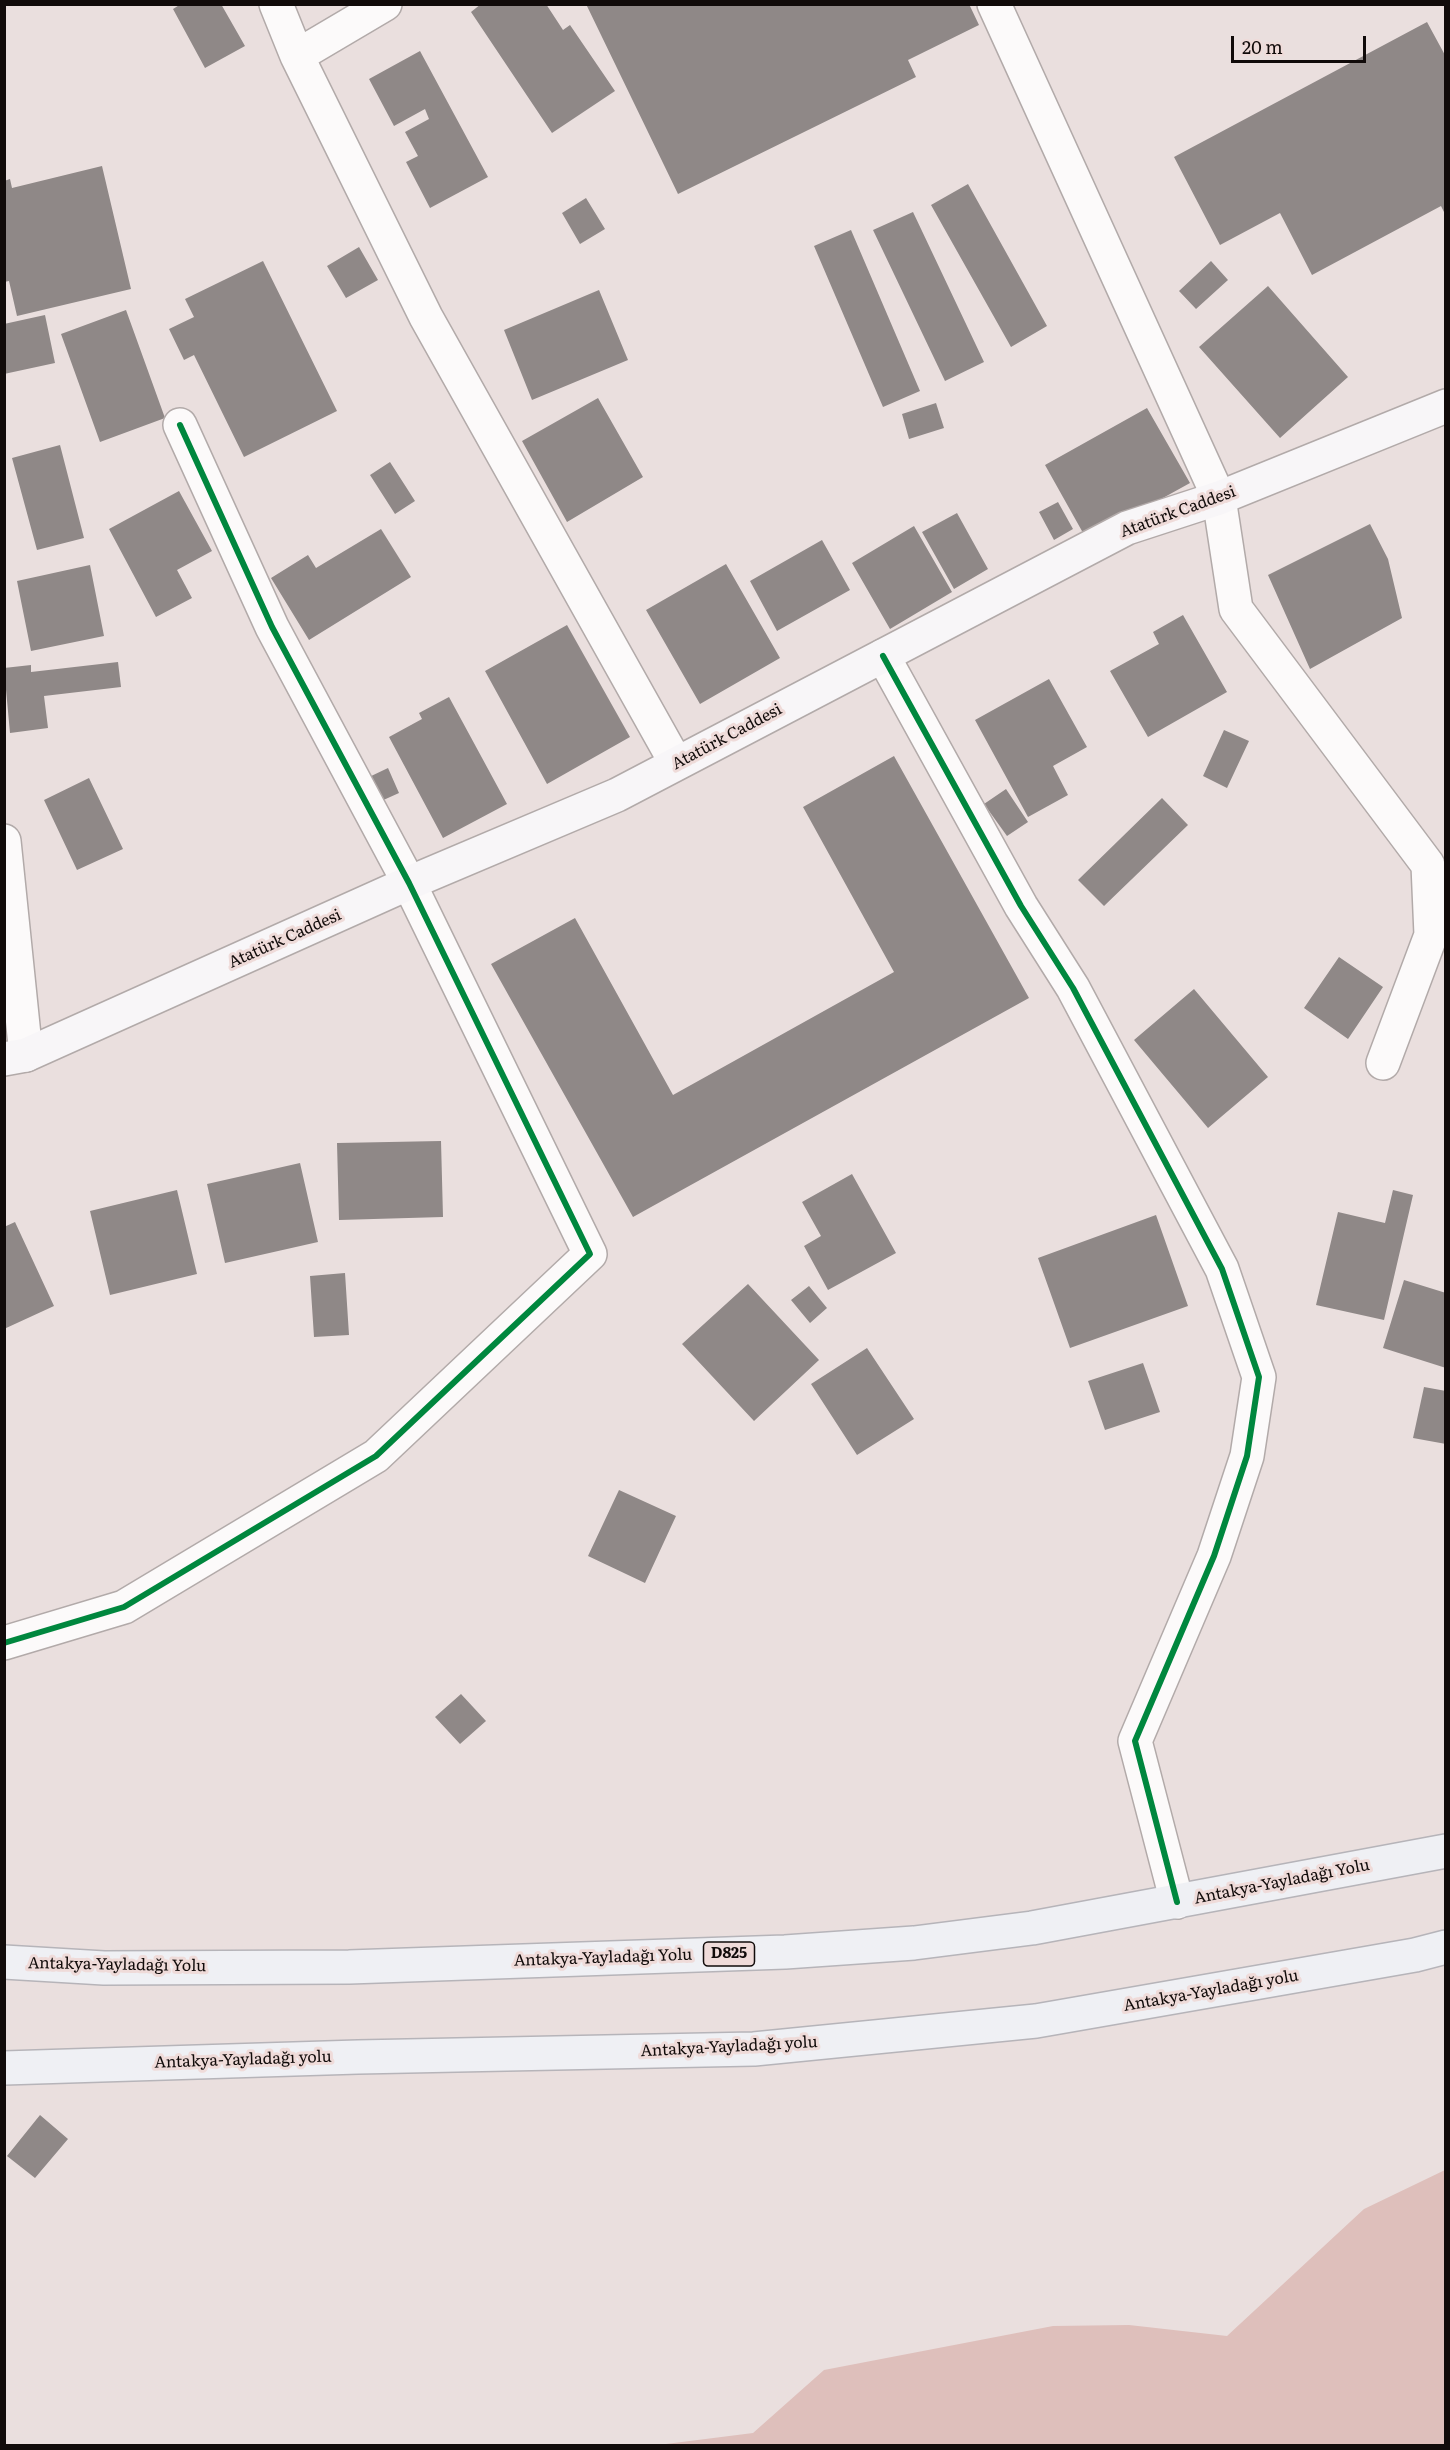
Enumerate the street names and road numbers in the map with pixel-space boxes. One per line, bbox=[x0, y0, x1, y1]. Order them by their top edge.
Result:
street label: Atatürk Caddesi bbox=[1118, 482, 1238, 542]
street label: Atatürk Caddesi bbox=[669, 700, 785, 774]
street label: Atatürk Caddesi bbox=[226, 906, 344, 972]
street label: Antakya-Yayladağı Yolu bbox=[1193, 1856, 1371, 1908]
road number: D825 bbox=[704, 1942, 754, 1966]
street label: Antakya-Yayladağı Yolu bbox=[513, 1945, 693, 1971]
street label: Antakya-Yayladağı Yolu bbox=[28, 1954, 206, 1976]
street label: Antakya-Yayladağı yolu bbox=[1122, 1966, 1300, 2016]
street label: Antakya-Yayladağı yolu bbox=[640, 2033, 818, 2061]
street label: Antakya-Yayladağı yolu bbox=[154, 2047, 332, 2073]

